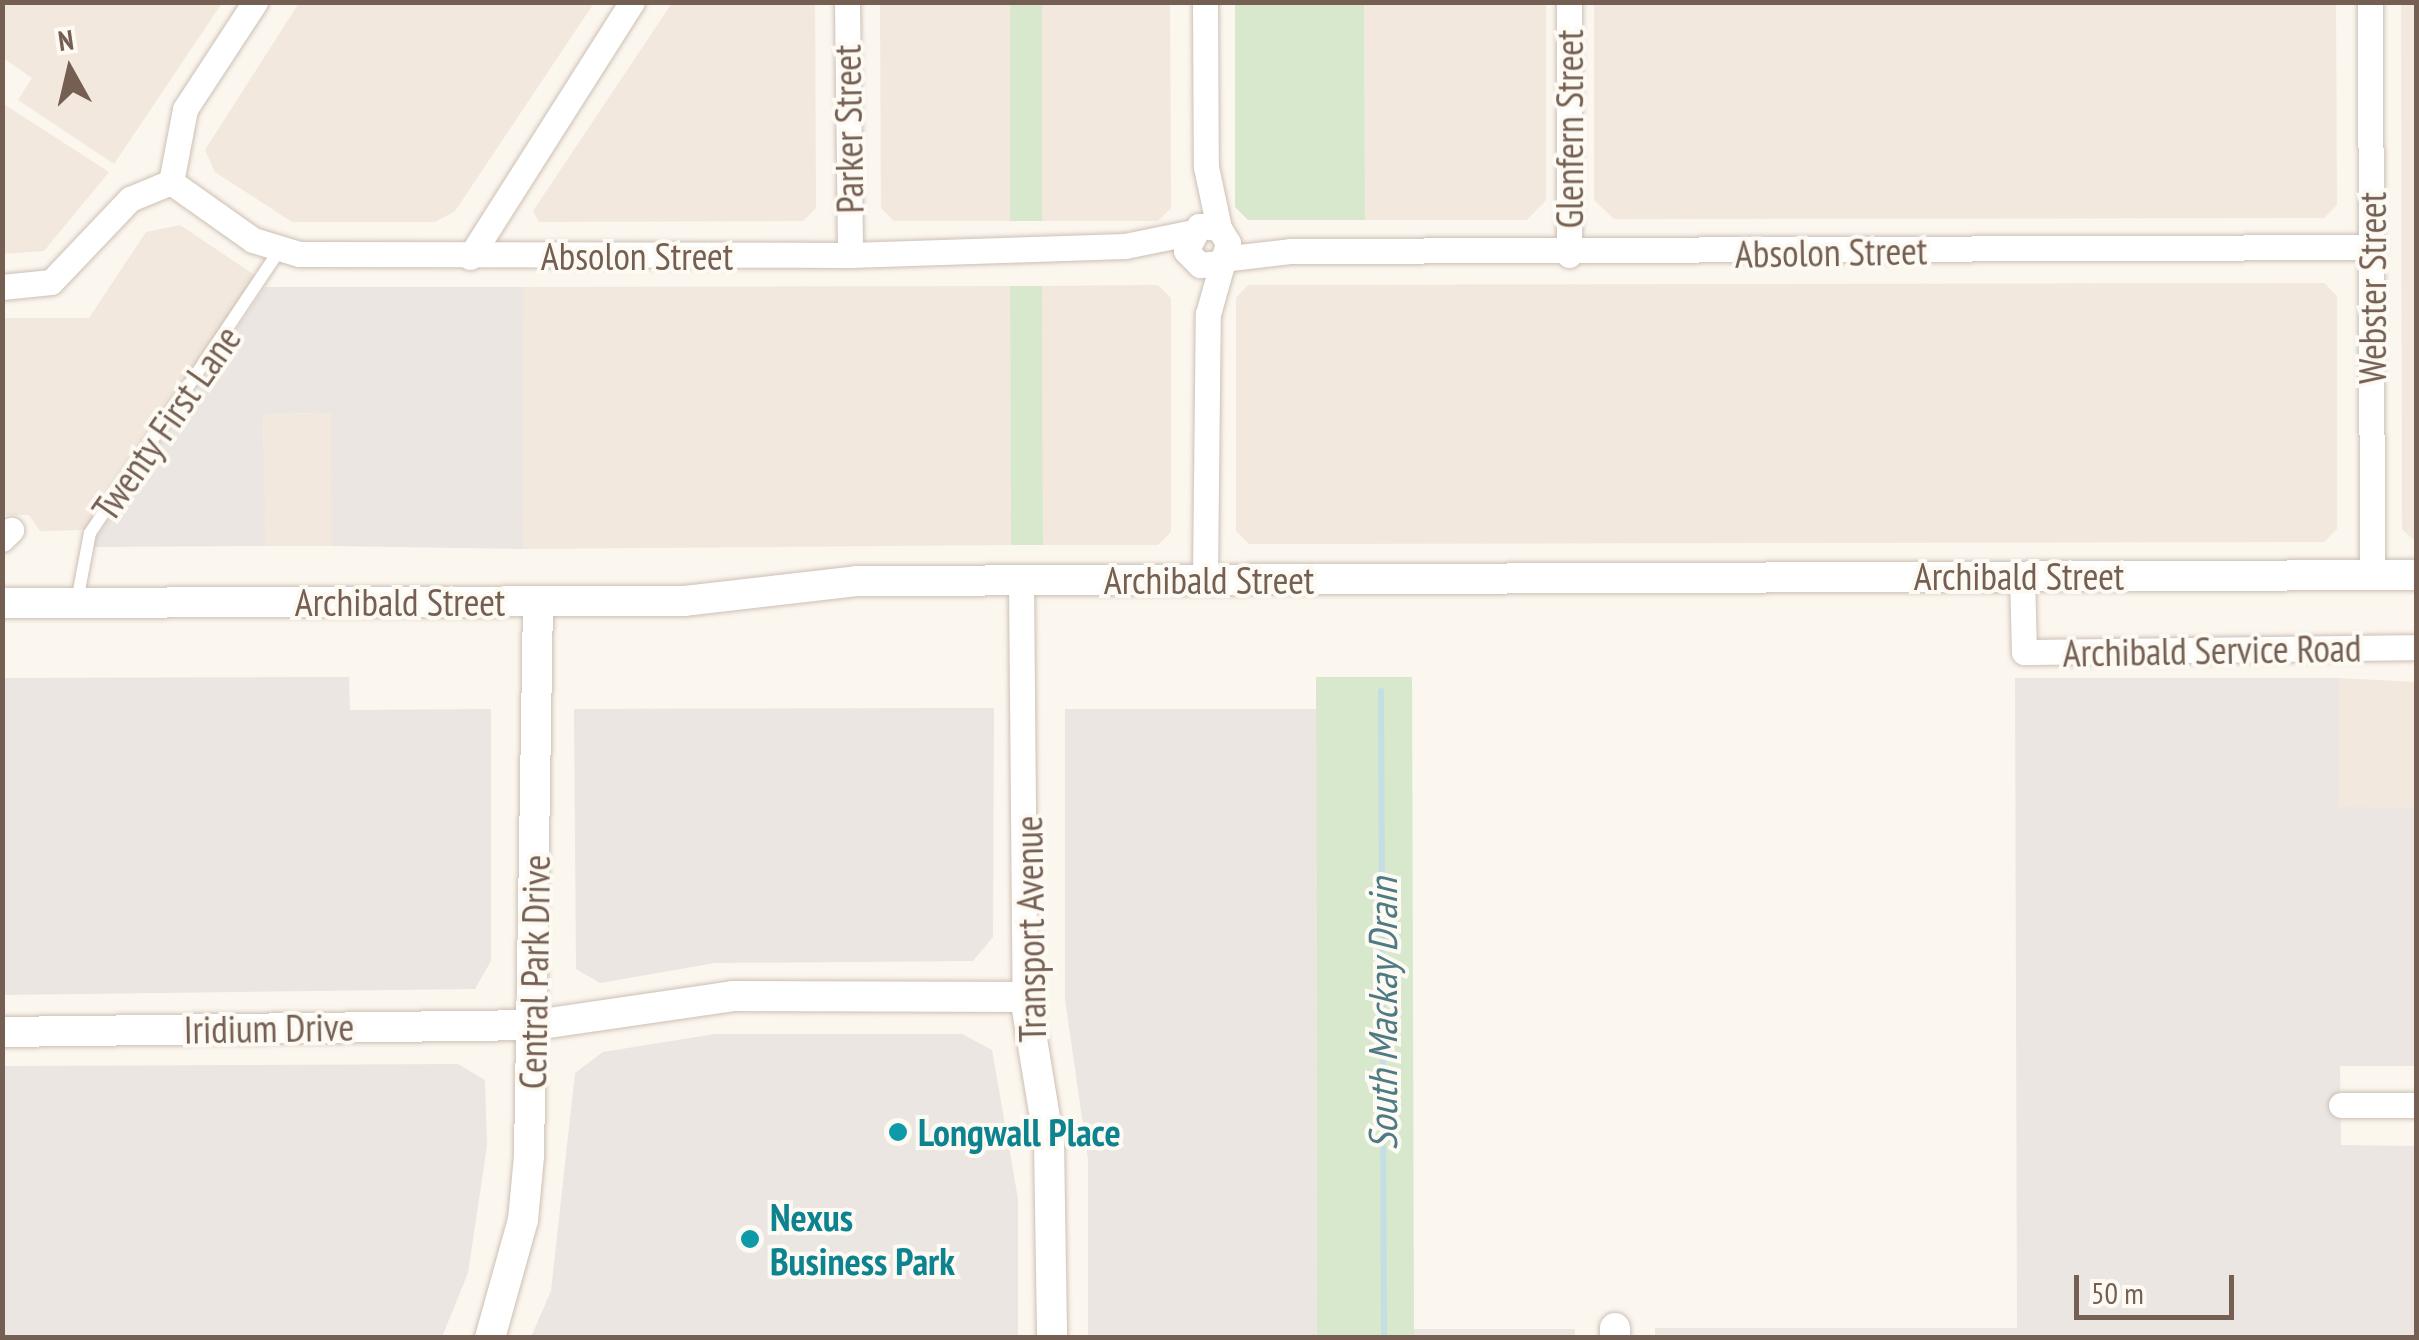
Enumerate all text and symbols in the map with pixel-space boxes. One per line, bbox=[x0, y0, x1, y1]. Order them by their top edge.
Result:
north arrow bbox=[20, 20, 120, 120]
text: N bbox=[56, 20, 76, 59]
street label: Glenfern Street bbox=[1546, 30, 1592, 228]
street label: Parker Street bbox=[824, 44, 872, 214]
street label: Webster Street bbox=[2349, 192, 2395, 384]
street label: Absolon Street bbox=[1734, 228, 1928, 276]
street label: Absolon Street bbox=[541, 233, 733, 279]
street label: Twenty First Lane bbox=[82, 316, 250, 530]
street label: Archibald Street bbox=[1914, 553, 2124, 599]
street label: Archibald Street bbox=[1104, 557, 1314, 603]
street label: Archibald Street bbox=[295, 579, 505, 625]
street label: Archibald Service Road bbox=[2062, 625, 2362, 675]
street label: Transport Avenue bbox=[1005, 815, 1055, 1043]
street label: Central Park Drive bbox=[509, 854, 559, 1090]
water label: South Mackay Drain bbox=[1358, 877, 1406, 1151]
street label: Iridium Drive bbox=[183, 1004, 355, 1052]
place label: Longwall Place bbox=[918, 1109, 1121, 1155]
marker: Longwall Place bbox=[887, 1121, 909, 1143]
place label: Nexus Business Park bbox=[770, 1194, 955, 1284]
marker: Nexus Business Park bbox=[739, 1228, 761, 1250]
scale bar bbox=[2079, 1255, 2239, 1317]
text: 50 m bbox=[2091, 1273, 2144, 1312]

